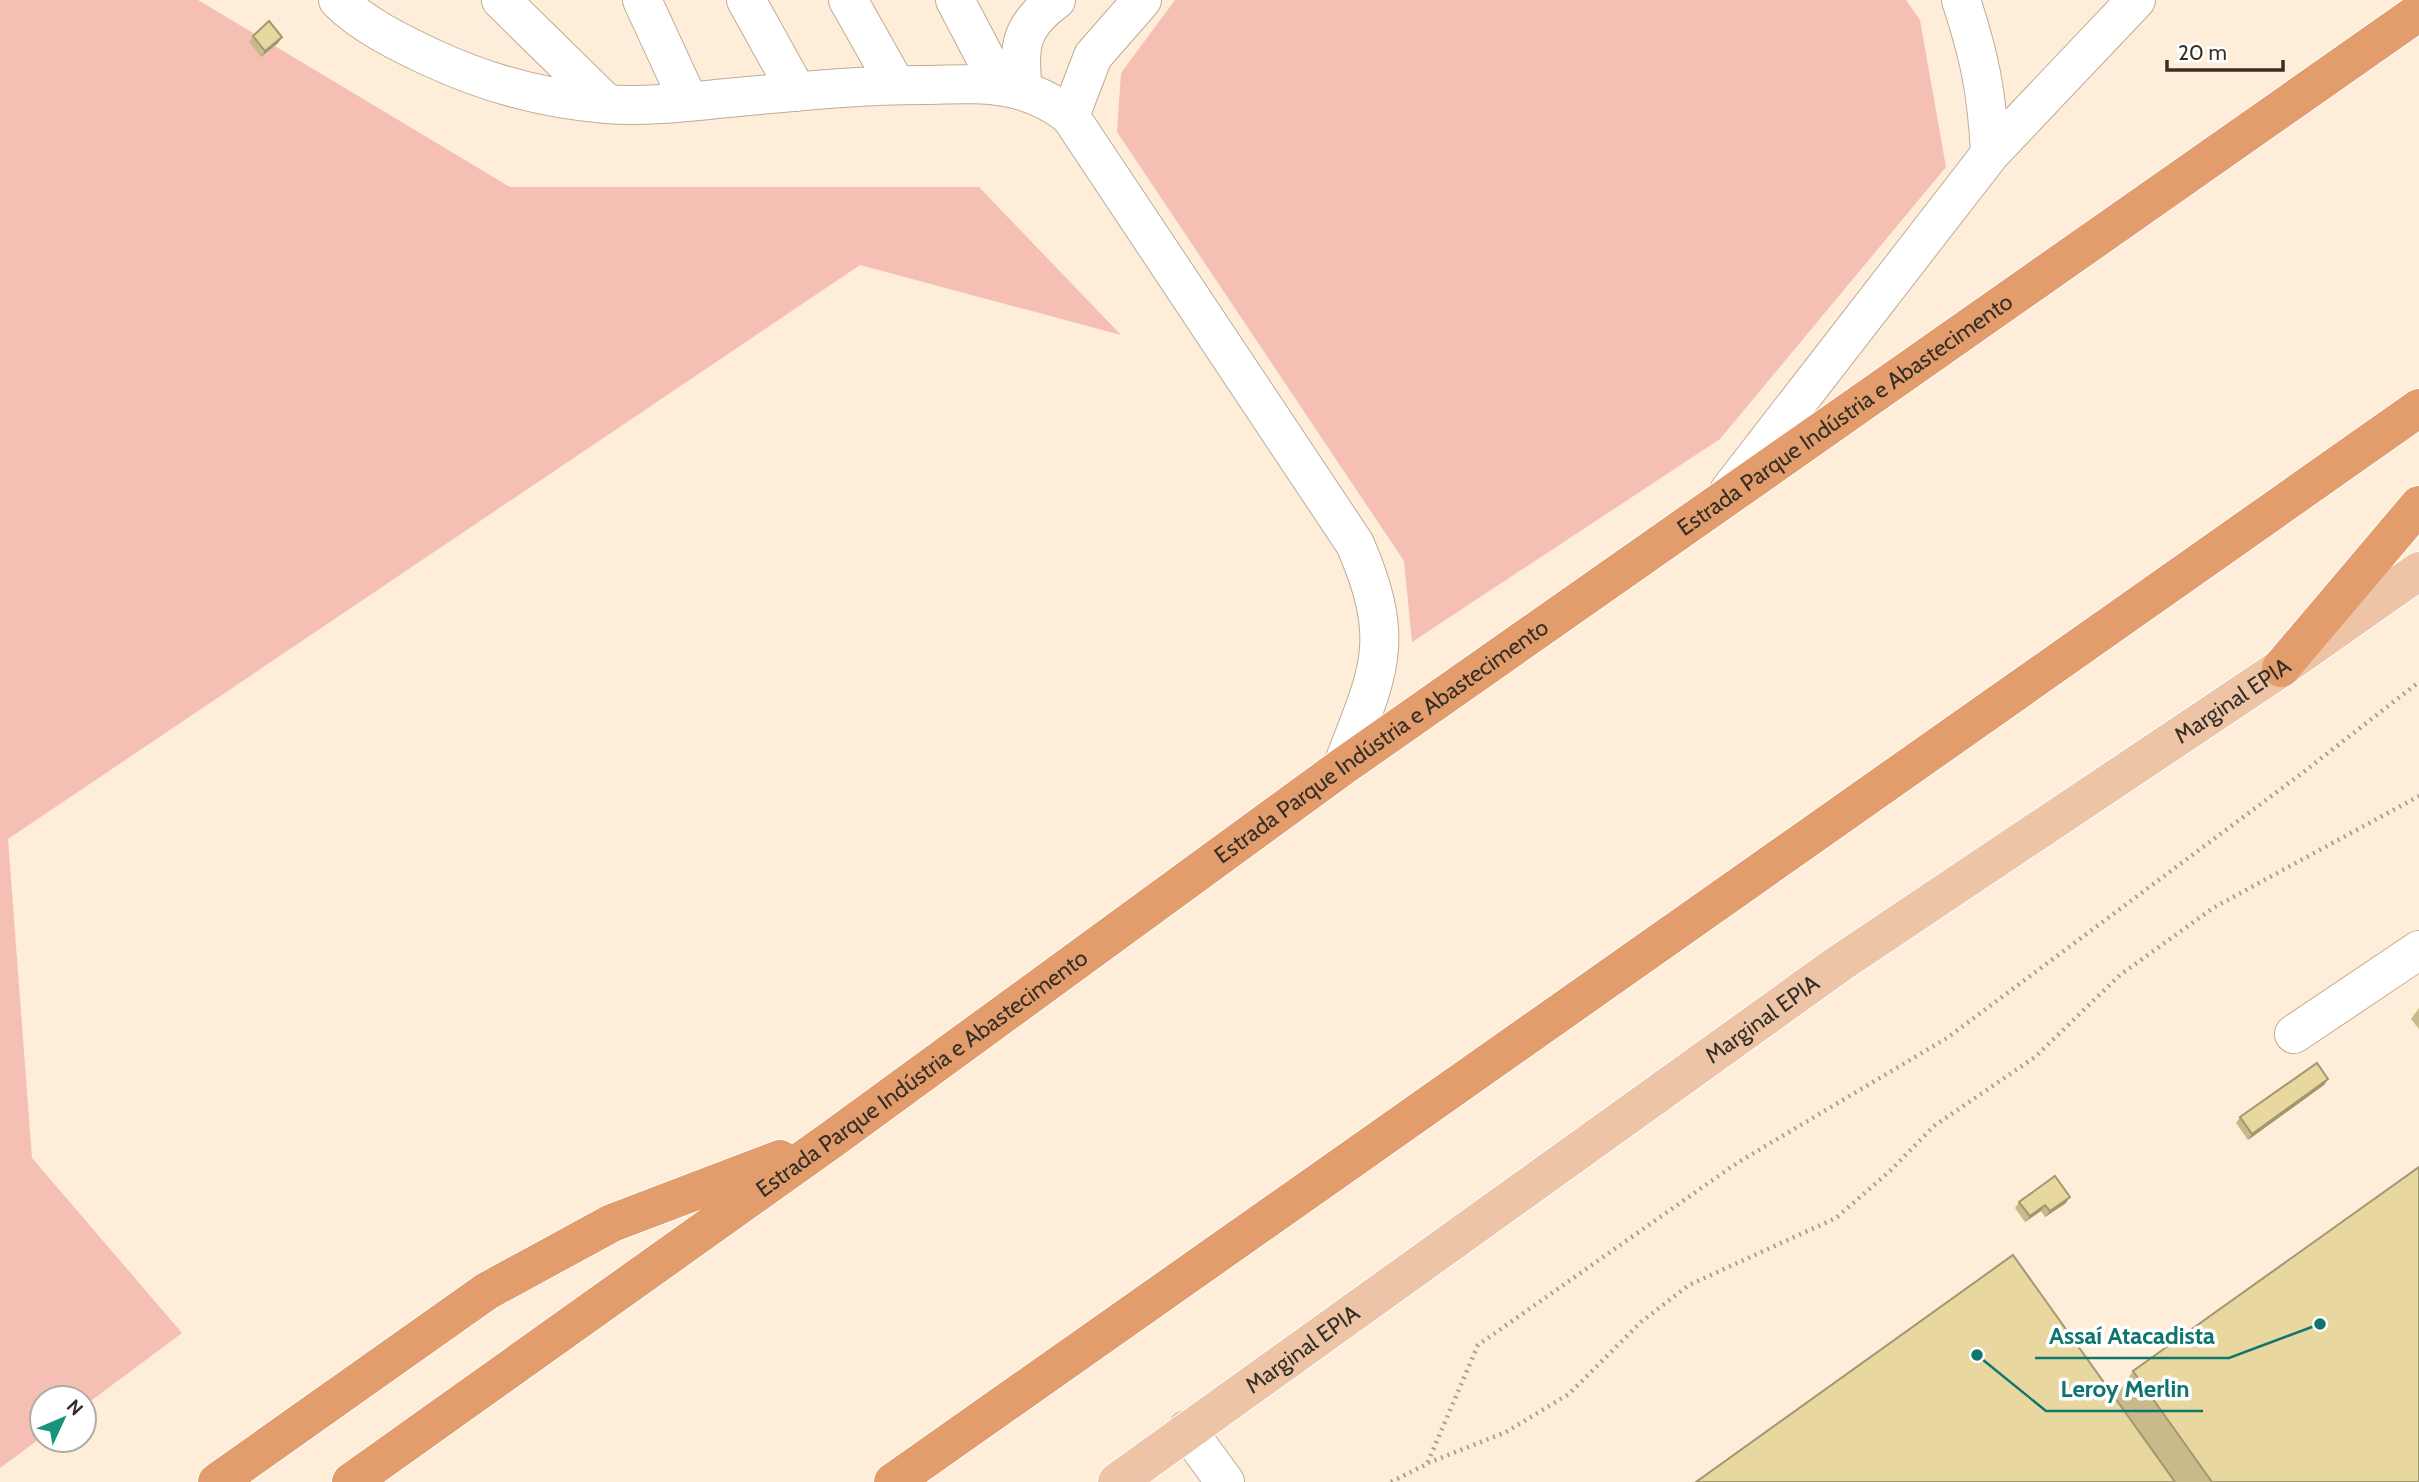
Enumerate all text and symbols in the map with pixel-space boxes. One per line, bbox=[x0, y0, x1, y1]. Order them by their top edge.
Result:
scale bar bbox=[2167, 28, 2282, 72]
text: 20 m bbox=[2178, 40, 2227, 65]
street label: Estrada Parque Indústria e Abastecimento bbox=[1672, 287, 2018, 542]
street label: Estrada Parque Indústria e Abastecimento bbox=[1209, 613, 1554, 869]
street label: Marginal EPIA bbox=[2169, 652, 2296, 749]
street label: Estrada Parque Indústria e Abastecimento bbox=[750, 943, 1093, 1203]
street label: Marginal EPIA bbox=[1699, 969, 1825, 1069]
street label: Marginal EPIA bbox=[1240, 1299, 1365, 1399]
callout: Assaí Atacadista bbox=[2035, 1313, 2229, 1358]
text: Assaí Atacadista bbox=[2049, 1321, 2215, 1350]
callout: Leroy Merlin bbox=[2046, 1366, 2203, 1411]
text: Leroy Merlin bbox=[2061, 1374, 2189, 1403]
north arrow bbox=[28, 1384, 98, 1454]
text: N bbox=[62, 1395, 88, 1420]

